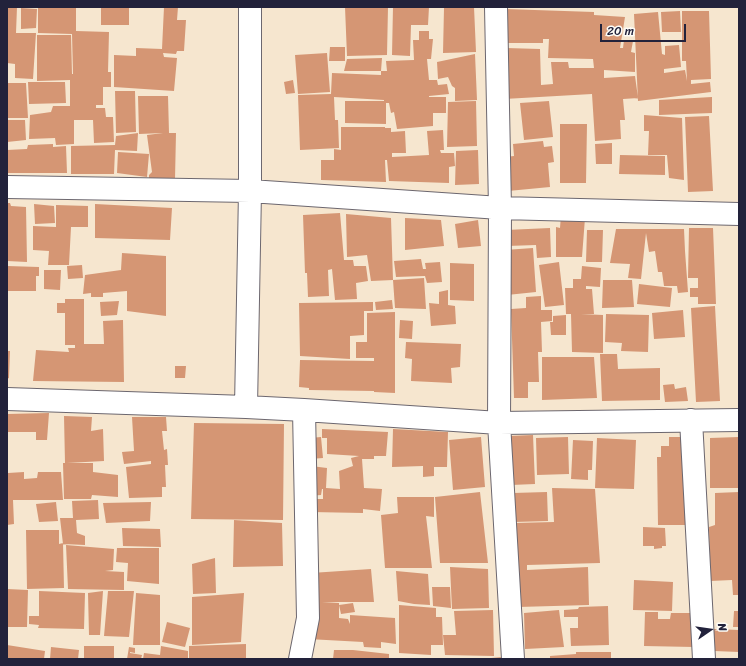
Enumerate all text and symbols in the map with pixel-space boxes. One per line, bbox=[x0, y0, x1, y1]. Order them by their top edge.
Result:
scale bar bbox=[602, 16, 688, 42]
text: 20 m bbox=[607, 20, 634, 42]
north arrow bbox=[690, 610, 730, 650]
text: N bbox=[712, 621, 732, 633]

